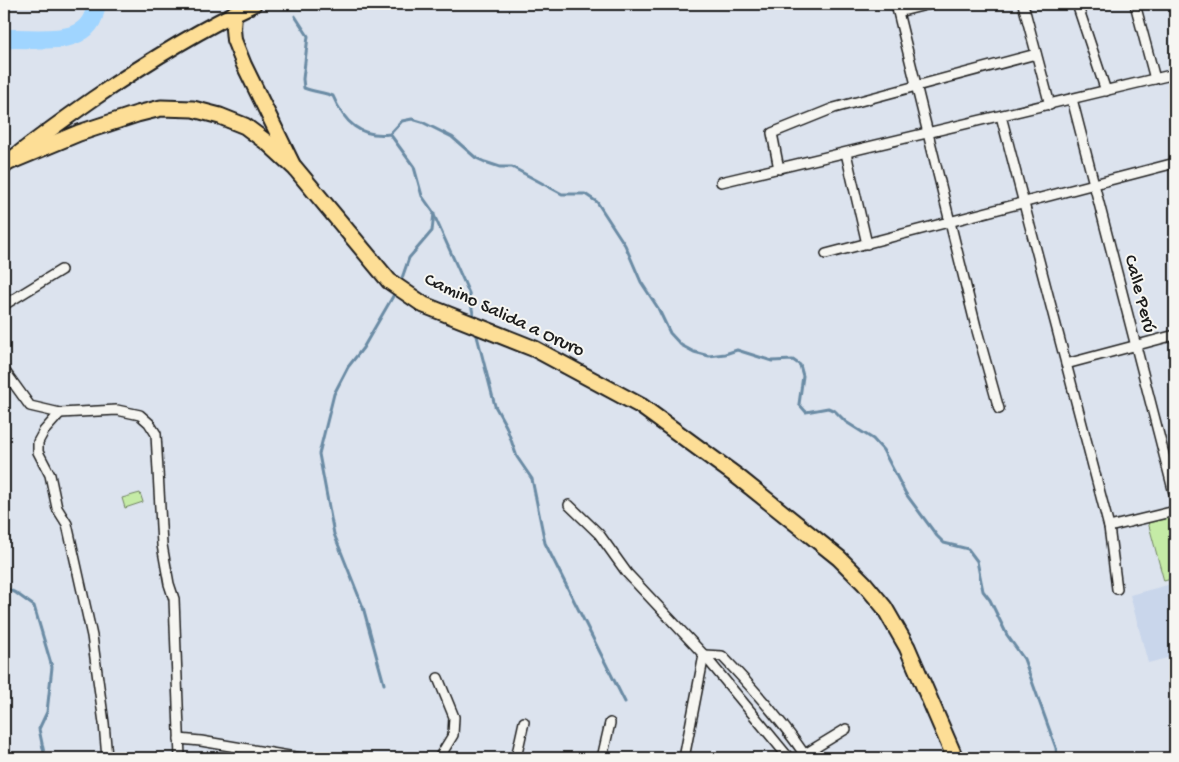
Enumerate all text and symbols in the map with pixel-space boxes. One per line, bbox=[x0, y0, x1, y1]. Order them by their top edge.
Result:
street label: Calle Perú bbox=[1118, 253, 1160, 335]
street label: Camino Salida a Oruro bbox=[420, 269, 588, 363]

